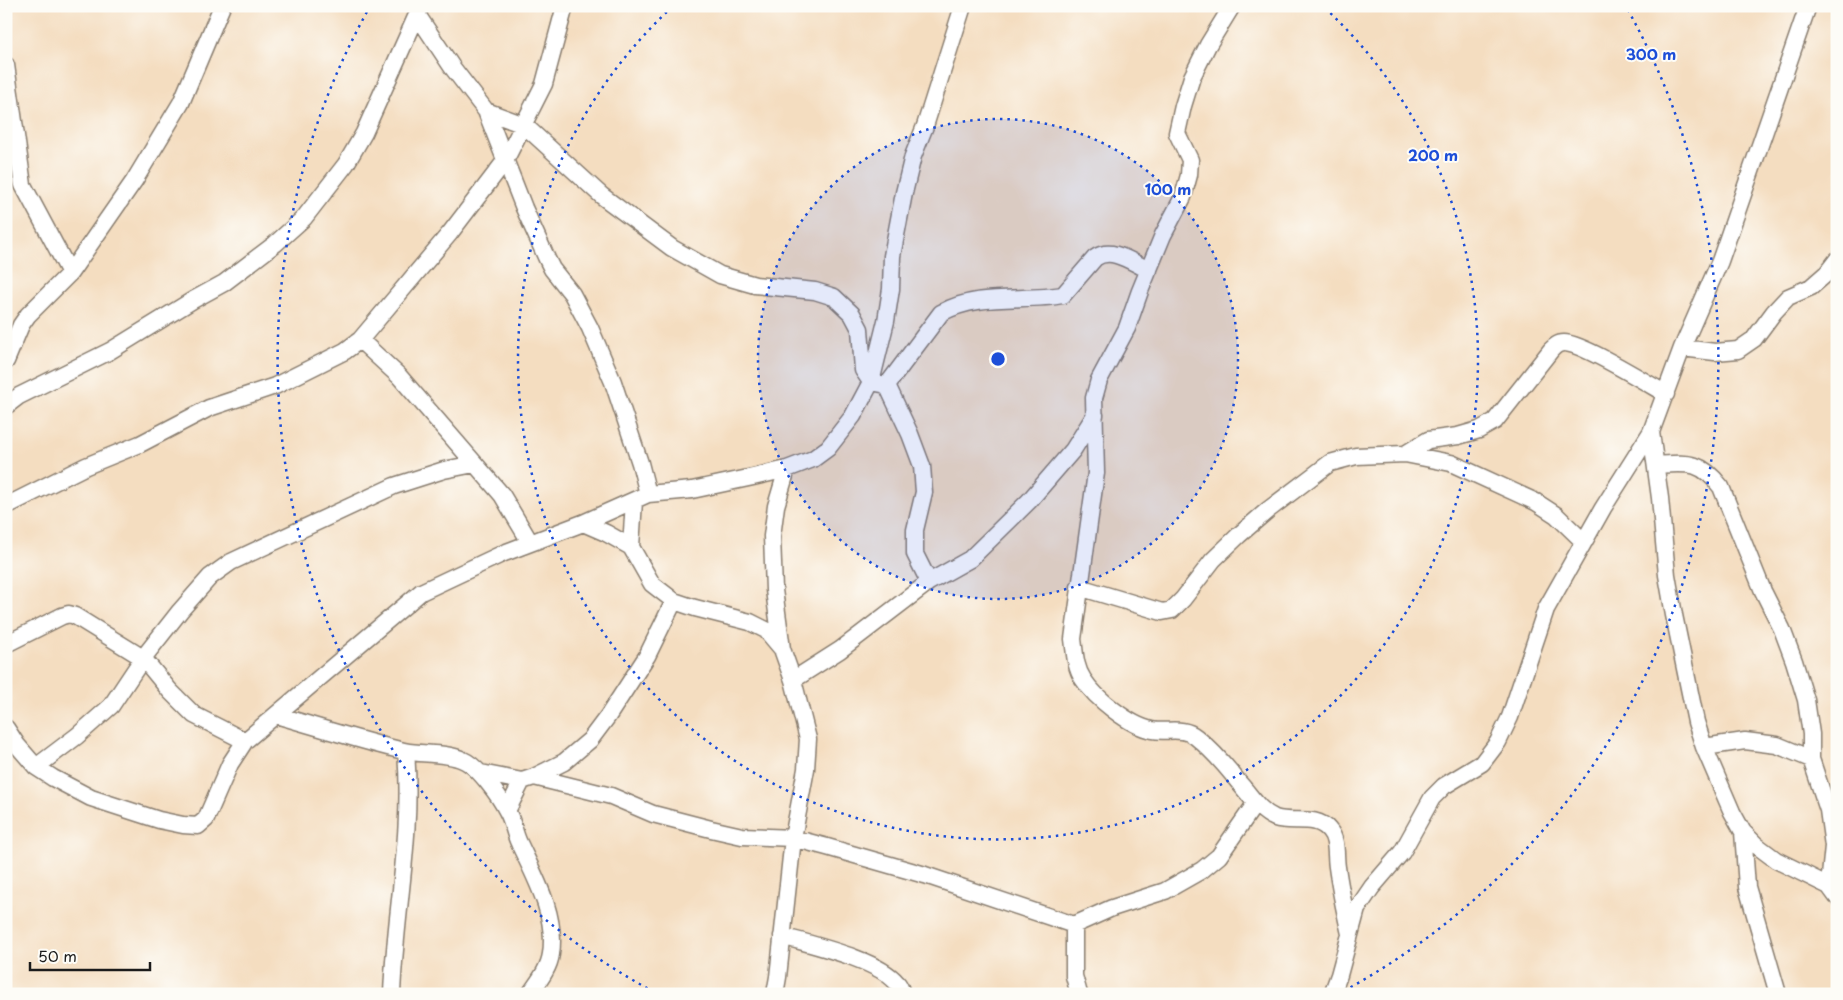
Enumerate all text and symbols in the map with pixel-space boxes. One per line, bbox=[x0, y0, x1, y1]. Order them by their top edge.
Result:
text: 300 m bbox=[1626, 42, 1676, 65]
text: 200 m bbox=[1408, 143, 1458, 166]
text: 100 m bbox=[1145, 177, 1191, 200]
centre of rings bbox=[989, 350, 1007, 368]
scale bar bbox=[30, 940, 150, 972]
text: 50 m bbox=[38, 944, 77, 967]

